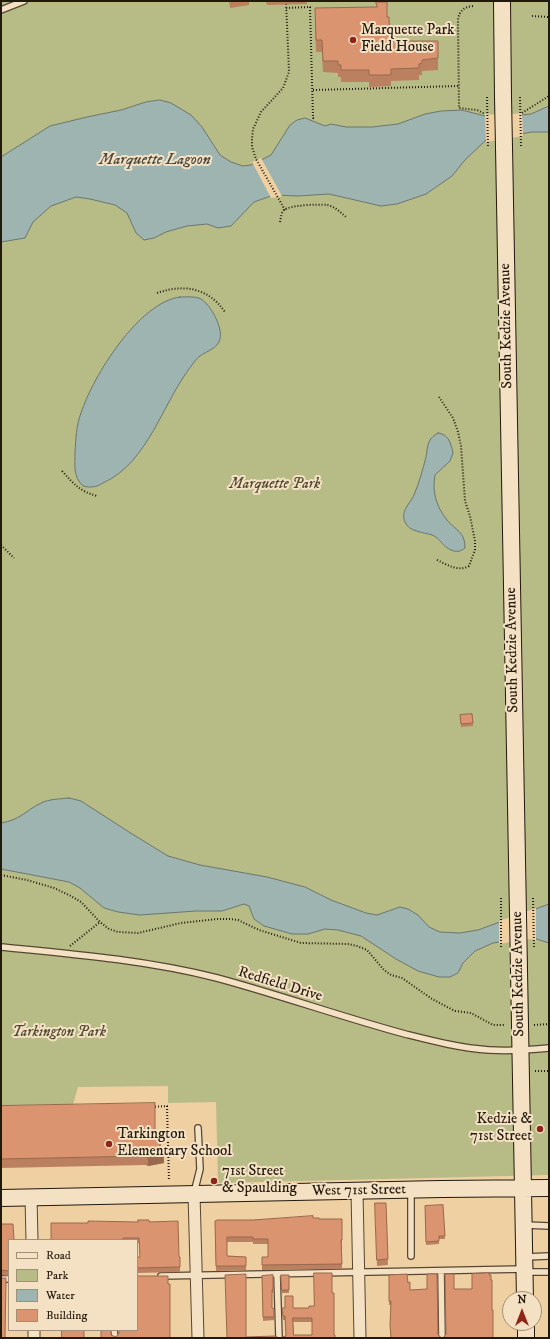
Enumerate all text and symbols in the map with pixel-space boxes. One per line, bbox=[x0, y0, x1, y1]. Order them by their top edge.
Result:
place label: Marquette Park Field House bbox=[361, 22, 455, 57]
marker: Marquette Park Field House bbox=[348, 35, 358, 45]
water label: Marquette Lagoon bbox=[99, 151, 211, 171]
street label: South Kedzie Avenue bbox=[497, 263, 517, 389]
park label: Marquette Park bbox=[230, 476, 320, 494]
street label: South Kedzie Avenue bbox=[503, 587, 523, 713]
street label: South Kedzie Avenue bbox=[509, 911, 529, 1037]
street label: Redfield Drive bbox=[236, 964, 324, 1006]
park label: Tarkington Park bbox=[12, 1024, 106, 1042]
place label: Kedzie & 71st Street bbox=[470, 1111, 532, 1146]
marker: Kedzie & 71st Street bbox=[535, 1124, 545, 1134]
place label: Tarkington Elementary School bbox=[117, 1126, 232, 1161]
marker: Tarkington Elementary School bbox=[104, 1139, 114, 1149]
place label: 71st Street & Spaulding bbox=[222, 1163, 297, 1198]
marker: 71st Street & Spaulding bbox=[209, 1176, 219, 1186]
street label: West 71st Street bbox=[312, 1181, 406, 1201]
legend bbox=[8, 1239, 138, 1331]
text: Road bbox=[46, 1248, 71, 1263]
text: Park bbox=[46, 1268, 68, 1283]
text: Water bbox=[46, 1288, 75, 1303]
north arrow bbox=[502, 1291, 542, 1331]
text: N bbox=[517, 1293, 527, 1307]
text: Building bbox=[46, 1308, 87, 1323]

